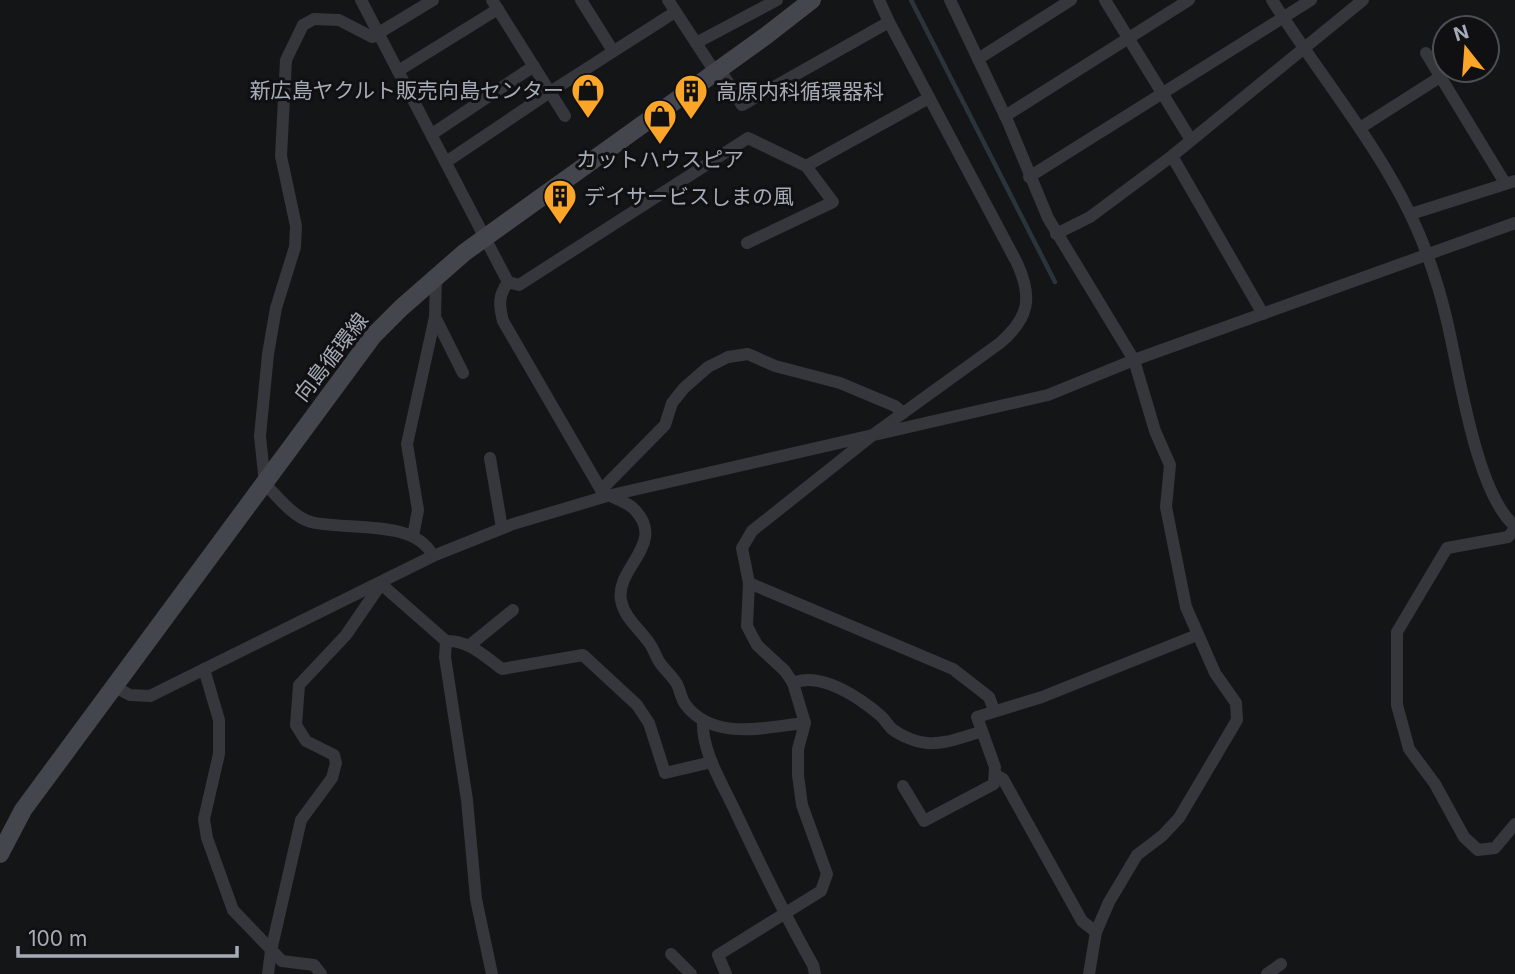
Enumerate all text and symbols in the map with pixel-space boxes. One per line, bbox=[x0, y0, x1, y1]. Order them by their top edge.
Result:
north arrow bbox=[1431, 14, 1501, 84]
text: N bbox=[1451, 20, 1471, 46]
shop icon: 新広島ヤクルト販売向島センター bbox=[569, 71, 607, 120]
building icon: 高原内科循環器科 bbox=[672, 72, 710, 121]
place label: 新広島ヤクルト販売向島センター bbox=[250, 78, 564, 103]
place label: 高原内科循環器科 bbox=[716, 79, 884, 104]
shop icon: カットハウスピア bbox=[641, 97, 679, 146]
place label: カットハウスピア bbox=[576, 147, 744, 172]
building icon: デイサービスしまの風 bbox=[541, 177, 579, 226]
place label: デイサービスしまの風 bbox=[584, 184, 794, 209]
street label: 向島循環線 bbox=[289, 308, 373, 406]
scale bar bbox=[18, 914, 236, 958]
text: 100 m bbox=[28, 926, 87, 951]

